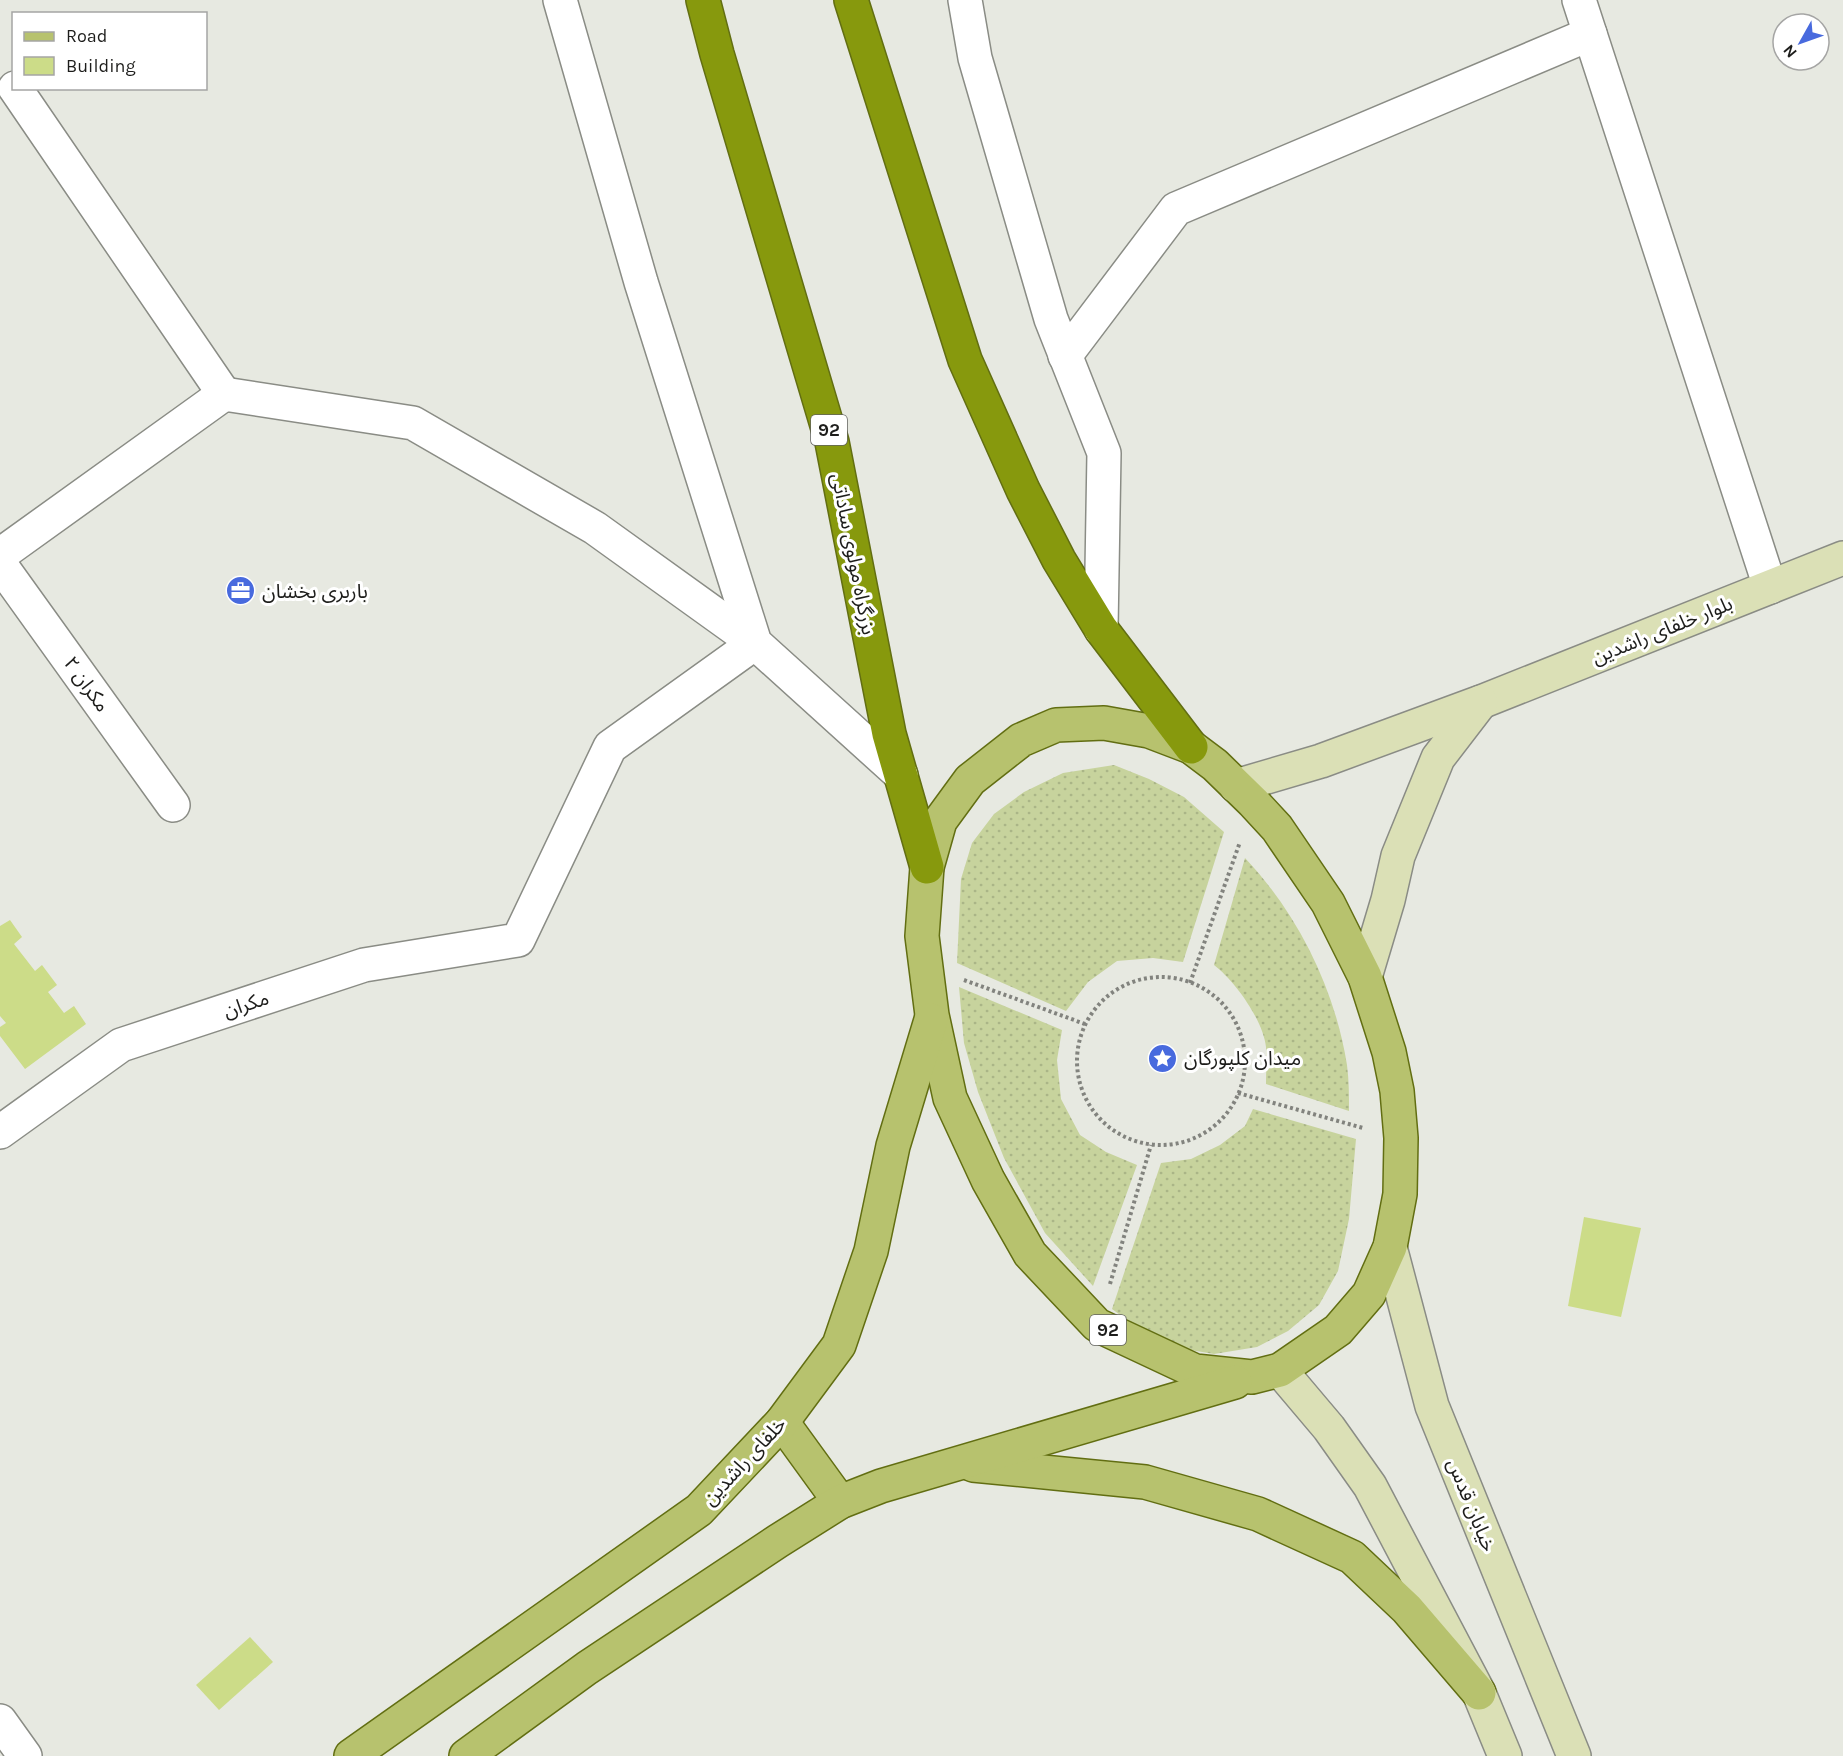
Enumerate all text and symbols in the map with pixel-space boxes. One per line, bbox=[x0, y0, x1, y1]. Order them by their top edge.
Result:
legend bbox=[12, 12, 207, 90]
north arrow bbox=[1771, 12, 1831, 72]
text: Road bbox=[66, 25, 107, 47]
text: N bbox=[1779, 41, 1801, 62]
text: Building bbox=[66, 55, 136, 77]
road number: 92 bbox=[811, 415, 847, 445]
street label: بزرگراه مولوی ساداتی bbox=[827, 471, 880, 637]
office icon: باربری بخشان bbox=[225, 575, 257, 607]
place label: باربری بخشان bbox=[262, 580, 368, 603]
street label: بلوار خلفای راشدین bbox=[1589, 592, 1736, 669]
street label: مکران ۲ bbox=[59, 652, 114, 716]
street label: مکران bbox=[220, 986, 272, 1023]
place icon: میدان کلپورگان bbox=[1147, 1042, 1179, 1074]
place label: میدان کلپورگان bbox=[1184, 1047, 1301, 1071]
road number: 92 bbox=[1090, 1315, 1126, 1345]
street label: خلفای راشدین bbox=[698, 1413, 791, 1510]
street label: خیابان قدس bbox=[1442, 1455, 1501, 1555]

